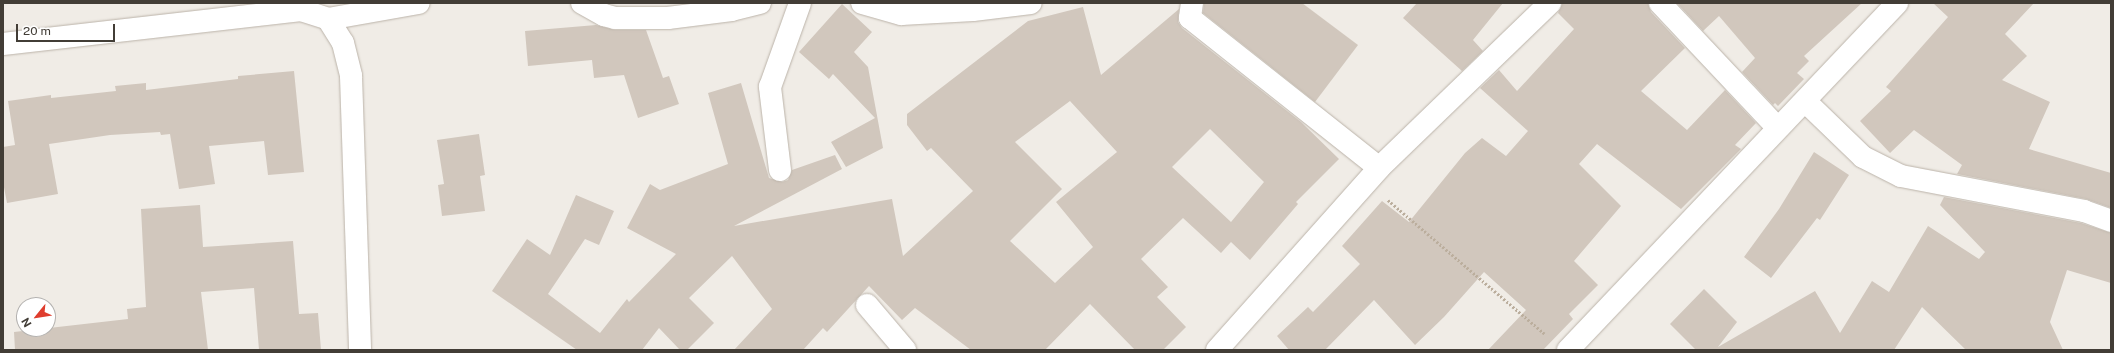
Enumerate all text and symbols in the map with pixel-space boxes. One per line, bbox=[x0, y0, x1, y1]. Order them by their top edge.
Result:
scale bar bbox=[18, 16, 117, 42]
text: 20 m bbox=[23, 24, 51, 38]
north arrow bbox=[16, 297, 56, 337]
text: N bbox=[19, 316, 34, 329]

